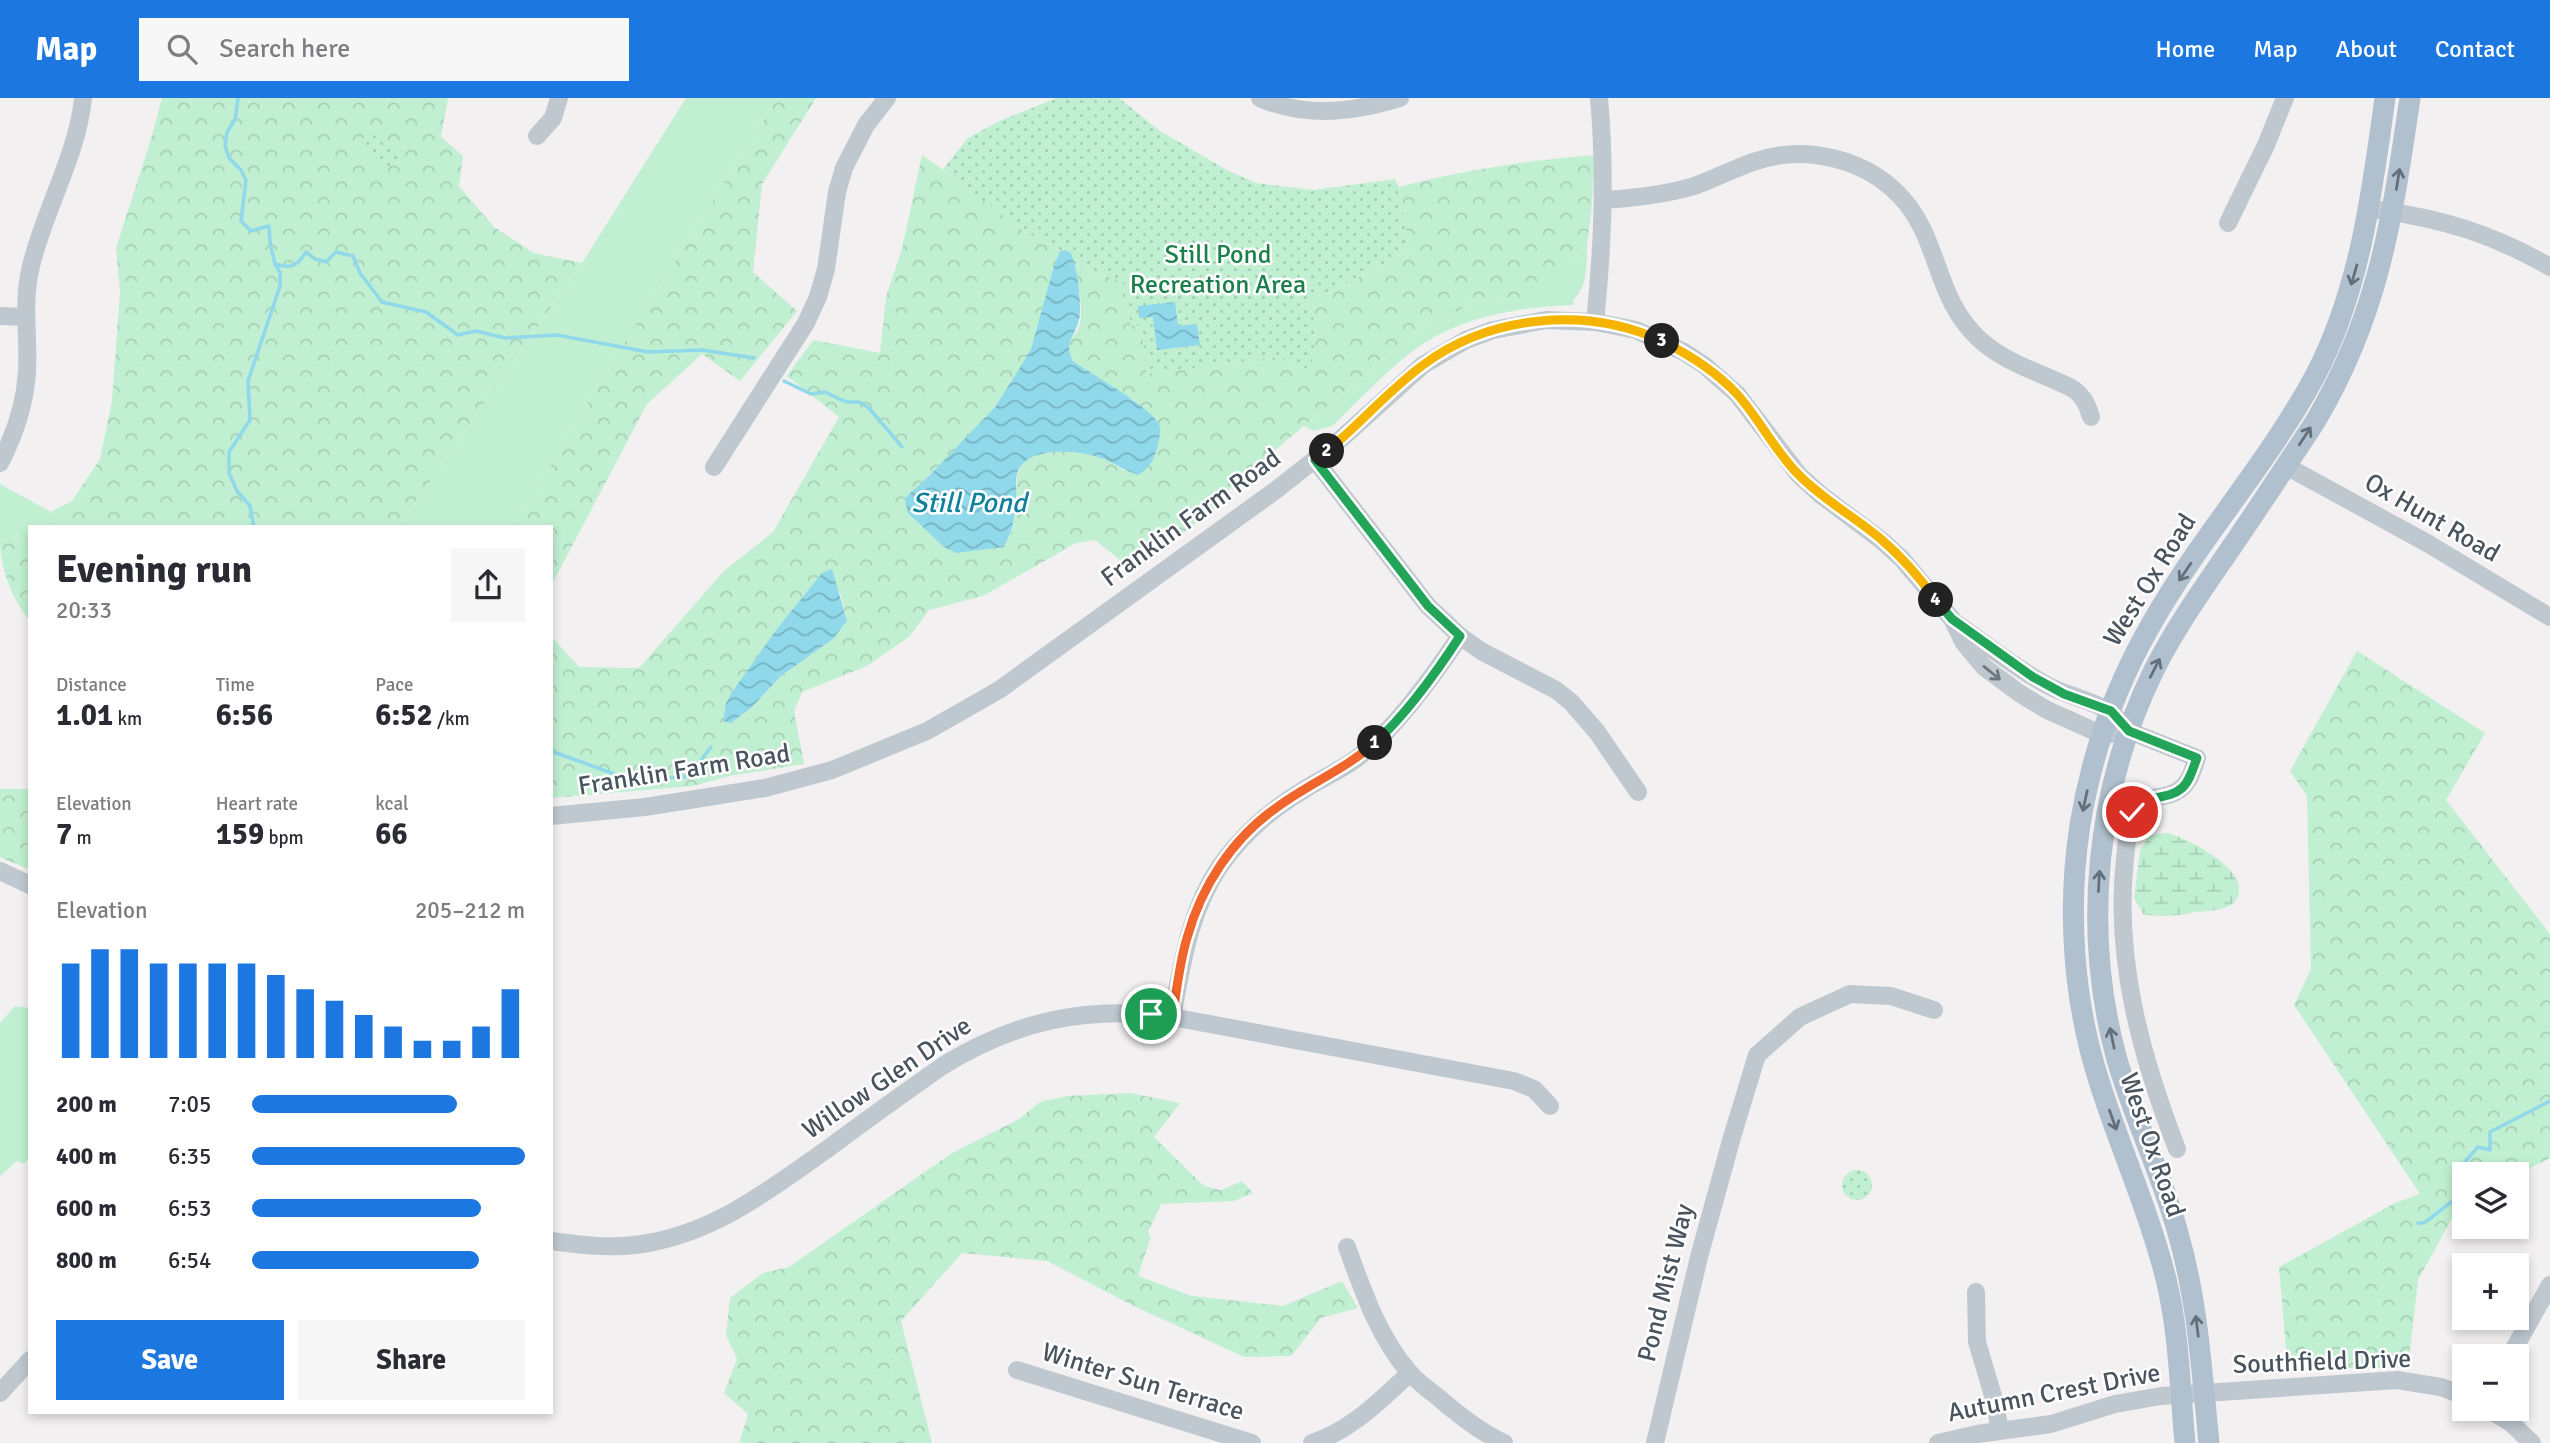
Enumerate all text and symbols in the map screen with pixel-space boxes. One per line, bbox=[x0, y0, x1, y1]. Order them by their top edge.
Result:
search box bbox=[139, 18, 629, 81]
text: Map bbox=[35, 29, 97, 70]
icon: search bbox=[163, 30, 201, 68]
text: Search here bbox=[219, 33, 350, 65]
text: Home bbox=[2155, 34, 2215, 64]
text: Map bbox=[2253, 34, 2298, 64]
text: About bbox=[2336, 34, 2397, 64]
text: Contact bbox=[2435, 34, 2515, 64]
one-way arrow bbox=[2392, 168, 2405, 190]
park label: Still Pond Recreation Area bbox=[1130, 239, 1306, 301]
one-way arrow bbox=[2347, 263, 2360, 285]
pin: 3 bbox=[1644, 324, 1680, 358]
text: 3 bbox=[1656, 328, 1667, 352]
one-way arrow bbox=[2299, 427, 2313, 447]
pin: 2 bbox=[1310, 434, 1344, 468]
text: 2 bbox=[1321, 438, 1332, 462]
street label: Franklin Farm Road bbox=[1095, 442, 1287, 594]
street label: Ox Hunt Road bbox=[2359, 466, 2505, 570]
water label: Still Pond bbox=[911, 486, 1030, 520]
street label: West Ox Road bbox=[2097, 508, 2203, 652]
text: Evening run bbox=[56, 546, 252, 593]
button: share bbox=[451, 548, 525, 622]
one-way arrow bbox=[2178, 562, 2192, 581]
pin: 4 bbox=[1918, 582, 1954, 618]
text: 4 bbox=[1930, 587, 1941, 611]
text: 20:33 bbox=[56, 596, 112, 625]
one-way arrow bbox=[2149, 659, 2163, 679]
one-way arrow bbox=[1983, 666, 2001, 681]
text: Distance bbox=[56, 673, 127, 697]
text: Time bbox=[216, 673, 255, 697]
text: Pace bbox=[375, 673, 414, 697]
text: 1.01 bbox=[56, 697, 113, 734]
text: 6:56 bbox=[216, 697, 273, 734]
text: 6:52 bbox=[375, 697, 433, 734]
text: km bbox=[113, 707, 142, 731]
text: /km bbox=[433, 707, 470, 731]
pin: 1 bbox=[1358, 726, 1392, 760]
text: 1 bbox=[1369, 730, 1380, 754]
street label: Franklin Farm Road bbox=[576, 737, 792, 803]
pin bbox=[2102, 782, 2162, 842]
one-way arrow bbox=[2078, 789, 2092, 812]
text: Elevation bbox=[56, 792, 132, 816]
text: Heart rate bbox=[216, 792, 298, 816]
text: kcal bbox=[375, 792, 409, 816]
icon: check bbox=[2113, 793, 2151, 831]
text: 7 bbox=[56, 816, 72, 853]
text: 159 bbox=[216, 816, 264, 853]
text: 66 bbox=[375, 816, 408, 853]
text: m bbox=[72, 826, 92, 850]
text: bpm bbox=[264, 826, 304, 850]
one-way arrow bbox=[2093, 869, 2106, 892]
text: Elevation bbox=[56, 896, 148, 925]
text: 205–212 m bbox=[415, 896, 525, 925]
pin bbox=[1121, 984, 1181, 1044]
icon: arrive bbox=[1132, 995, 1170, 1033]
street label: Willow Glen Drive bbox=[796, 1010, 978, 1146]
one-way arrow bbox=[2105, 1027, 2119, 1050]
street label: West Ox Road bbox=[2112, 1069, 2192, 1221]
text: 200 m bbox=[56, 1090, 117, 1119]
text: 7:05 bbox=[168, 1090, 211, 1119]
one-way arrow bbox=[2108, 1109, 2120, 1131]
text: 400 m bbox=[56, 1142, 117, 1171]
text: 6:35 bbox=[168, 1142, 211, 1171]
map controls bbox=[2452, 1162, 2529, 1421]
button: layers bbox=[2452, 1162, 2529, 1239]
text: 600 m bbox=[56, 1194, 117, 1223]
text: 6:53 bbox=[168, 1194, 211, 1223]
street label: Pond Mist Way bbox=[1631, 1201, 1701, 1365]
text: 800 m bbox=[56, 1246, 117, 1275]
text: 6:54 bbox=[168, 1246, 211, 1275]
button: + bbox=[2452, 1253, 2529, 1330]
one-way arrow bbox=[2191, 1315, 2204, 1338]
button: Save bbox=[56, 1320, 284, 1400]
button: Share bbox=[298, 1320, 525, 1400]
street label: Winter Sun Terrace bbox=[1038, 1336, 1248, 1428]
street label: Southfield Drive bbox=[2232, 1343, 2412, 1381]
button: − bbox=[2452, 1344, 2529, 1421]
street label: Autumn Crest Drive bbox=[1945, 1357, 2163, 1429]

